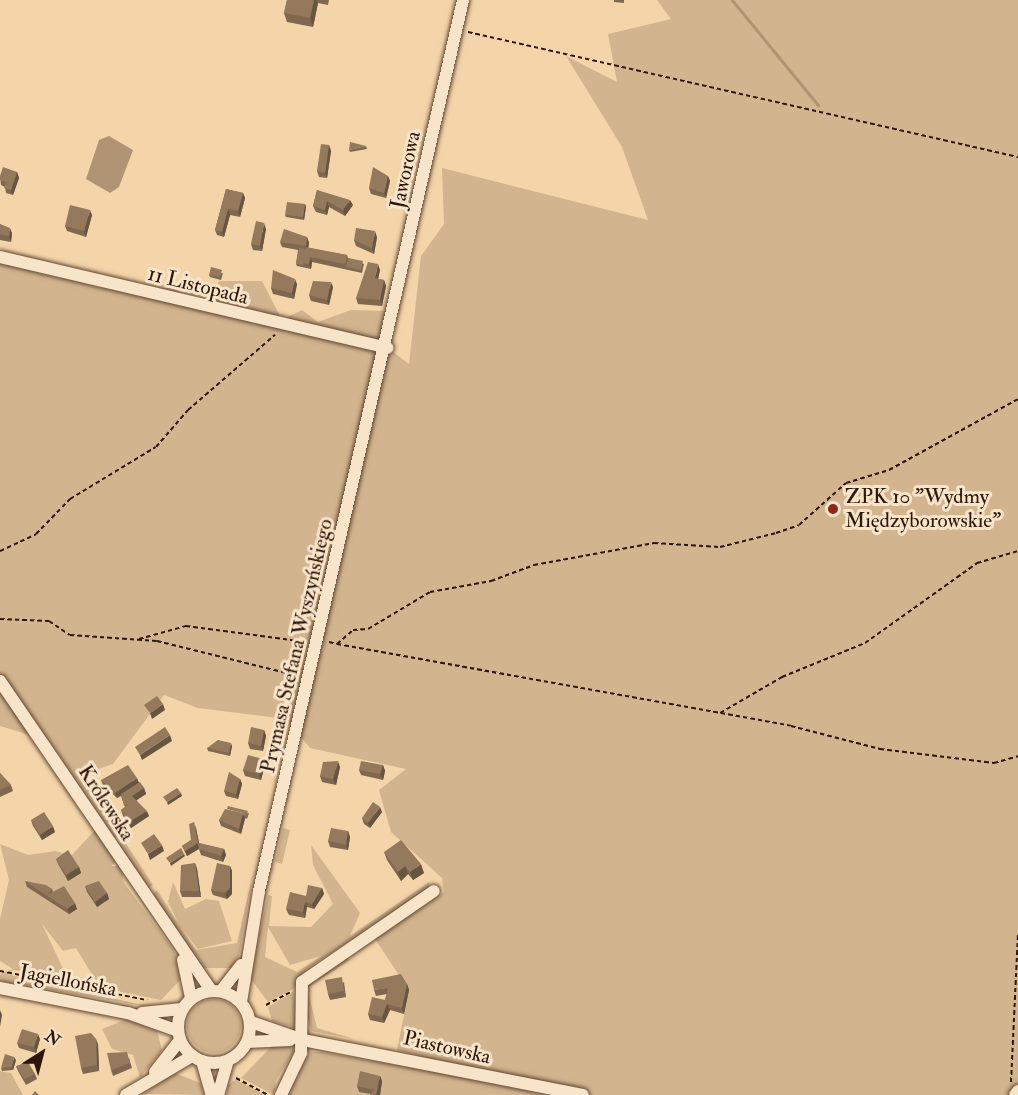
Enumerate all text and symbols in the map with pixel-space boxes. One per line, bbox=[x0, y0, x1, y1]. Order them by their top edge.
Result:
street label: Jaworowa bbox=[385, 129, 427, 211]
street label: 11 Listopada bbox=[145, 261, 251, 311]
place label: ZPK 10 "Wydmy Międzyborowskie" bbox=[845, 484, 1001, 534]
marker: ZPK 10 "Wydmy Międzyborowskie" bbox=[826, 502, 840, 516]
street label: Prymasa Stefana Wyszyńskiego bbox=[255, 516, 339, 776]
street label: Królewska bbox=[72, 760, 140, 846]
street label: Jagiellońska bbox=[17, 959, 119, 1003]
north arrow bbox=[12, 1023, 72, 1083]
text: N bbox=[41, 1026, 64, 1051]
street label: Piastowska bbox=[401, 1026, 493, 1070]

